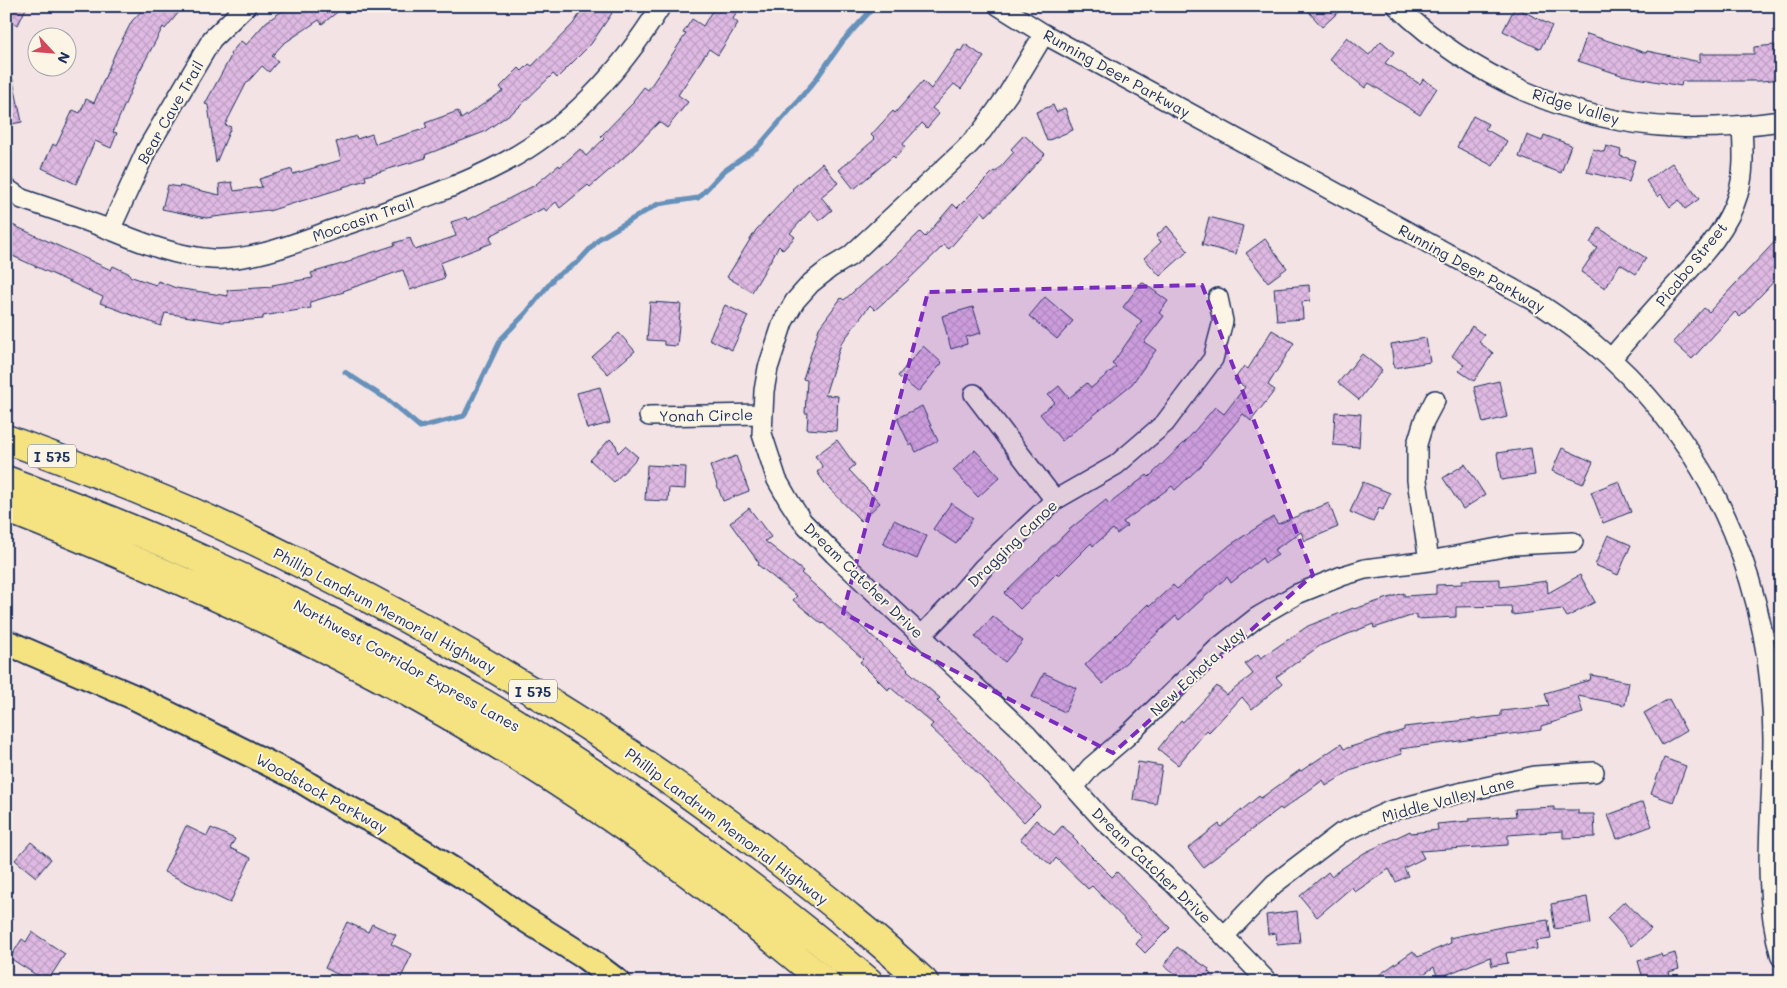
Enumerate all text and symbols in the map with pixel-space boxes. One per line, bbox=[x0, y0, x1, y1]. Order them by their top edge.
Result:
street label: Running Deer Parkway bbox=[1040, 24, 1194, 122]
north arrow bbox=[28, 28, 78, 78]
text: N bbox=[53, 49, 75, 67]
street label: Bear Cave Trail bbox=[132, 57, 208, 167]
street label: Ridge Valley bbox=[1530, 83, 1622, 129]
street label: Moccasin Trail bbox=[309, 192, 417, 246]
street label: Picabo Street bbox=[1651, 218, 1731, 310]
street label: Running Deer Parkway bbox=[1395, 219, 1549, 317]
street label: Yonah Circle bbox=[659, 404, 753, 426]
road number: I 575 bbox=[28, 444, 76, 468]
street label: Dragging Canoe bbox=[963, 495, 1061, 591]
street label: Dream Catcher Drive bbox=[800, 518, 928, 642]
street label: Phillip Landrum Memorial Highway bbox=[270, 543, 500, 677]
street label: Northwest Corridor Express Lanes bbox=[290, 594, 524, 736]
street label: New Echota Way bbox=[1145, 622, 1249, 720]
road number: I 575 bbox=[509, 679, 557, 702]
street label: Phillip Landrum Memorial Highway bbox=[621, 743, 833, 909]
street label: Woodstock Parkway bbox=[253, 748, 392, 838]
street label: Middle Valley Lane bbox=[1379, 772, 1517, 826]
street label: Dream Catcher Drive bbox=[1088, 803, 1216, 927]

